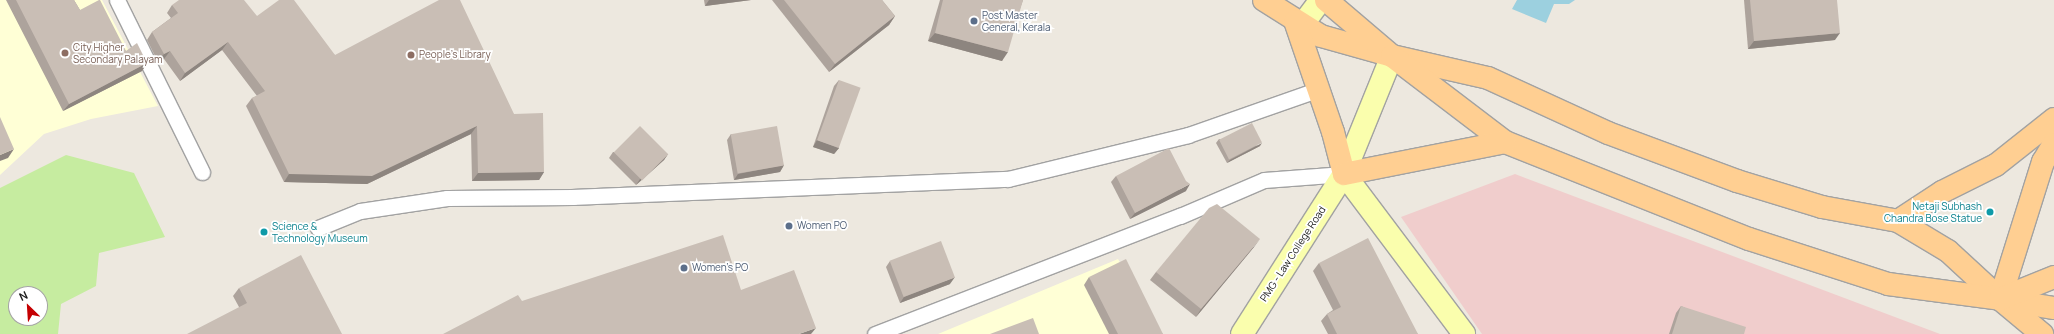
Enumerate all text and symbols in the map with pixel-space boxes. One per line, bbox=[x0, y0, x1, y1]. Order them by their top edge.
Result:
place label: Post Master General, Kerala bbox=[982, 9, 1051, 32]
marker: Post Master General, Kerala bbox=[969, 16, 979, 26]
place label: City Higher Secondary Palayam bbox=[73, 41, 163, 64]
marker: City Higher Secondary Palayam bbox=[60, 48, 70, 58]
place label: People's Library bbox=[419, 49, 491, 61]
marker: People's Library bbox=[406, 50, 416, 60]
place label: Netaji Subhash Chandra Bose Statue bbox=[1884, 200, 1982, 224]
street label: PMG - Law College Road bbox=[1258, 204, 1328, 304]
marker: Netaji Subhash Chandra Bose Statue bbox=[1985, 207, 1995, 217]
place label: Science & Technology Museum bbox=[272, 220, 368, 244]
place label: Women PO bbox=[797, 220, 847, 232]
marker: Women PO bbox=[784, 221, 794, 231]
marker: Science & Technology Museum bbox=[259, 227, 269, 237]
place label: Women's PO bbox=[692, 262, 748, 274]
marker: Women's PO bbox=[679, 263, 689, 273]
north arrow bbox=[8, 286, 48, 326]
text: N bbox=[16, 287, 30, 304]

